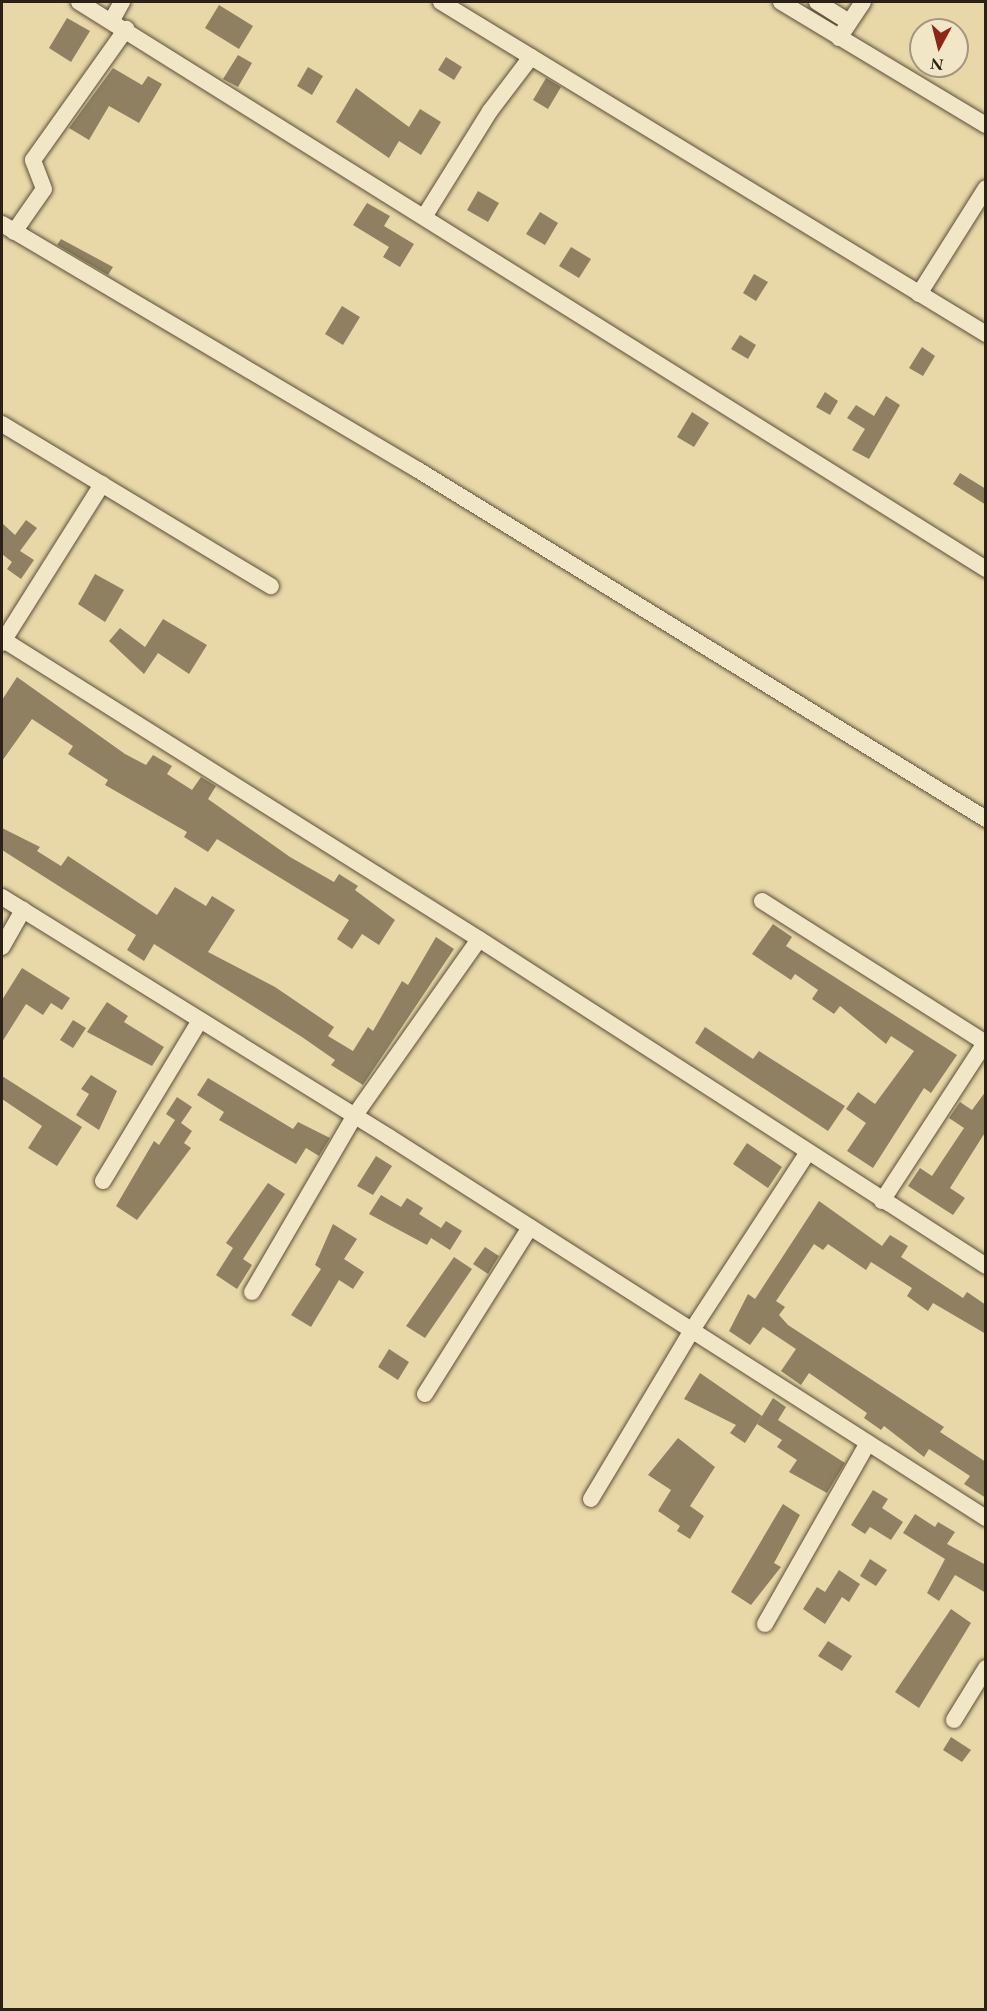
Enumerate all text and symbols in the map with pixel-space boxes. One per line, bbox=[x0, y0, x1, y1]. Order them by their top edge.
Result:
north arrow bbox=[909, 18, 969, 78]
text: N bbox=[929, 53, 945, 76]

